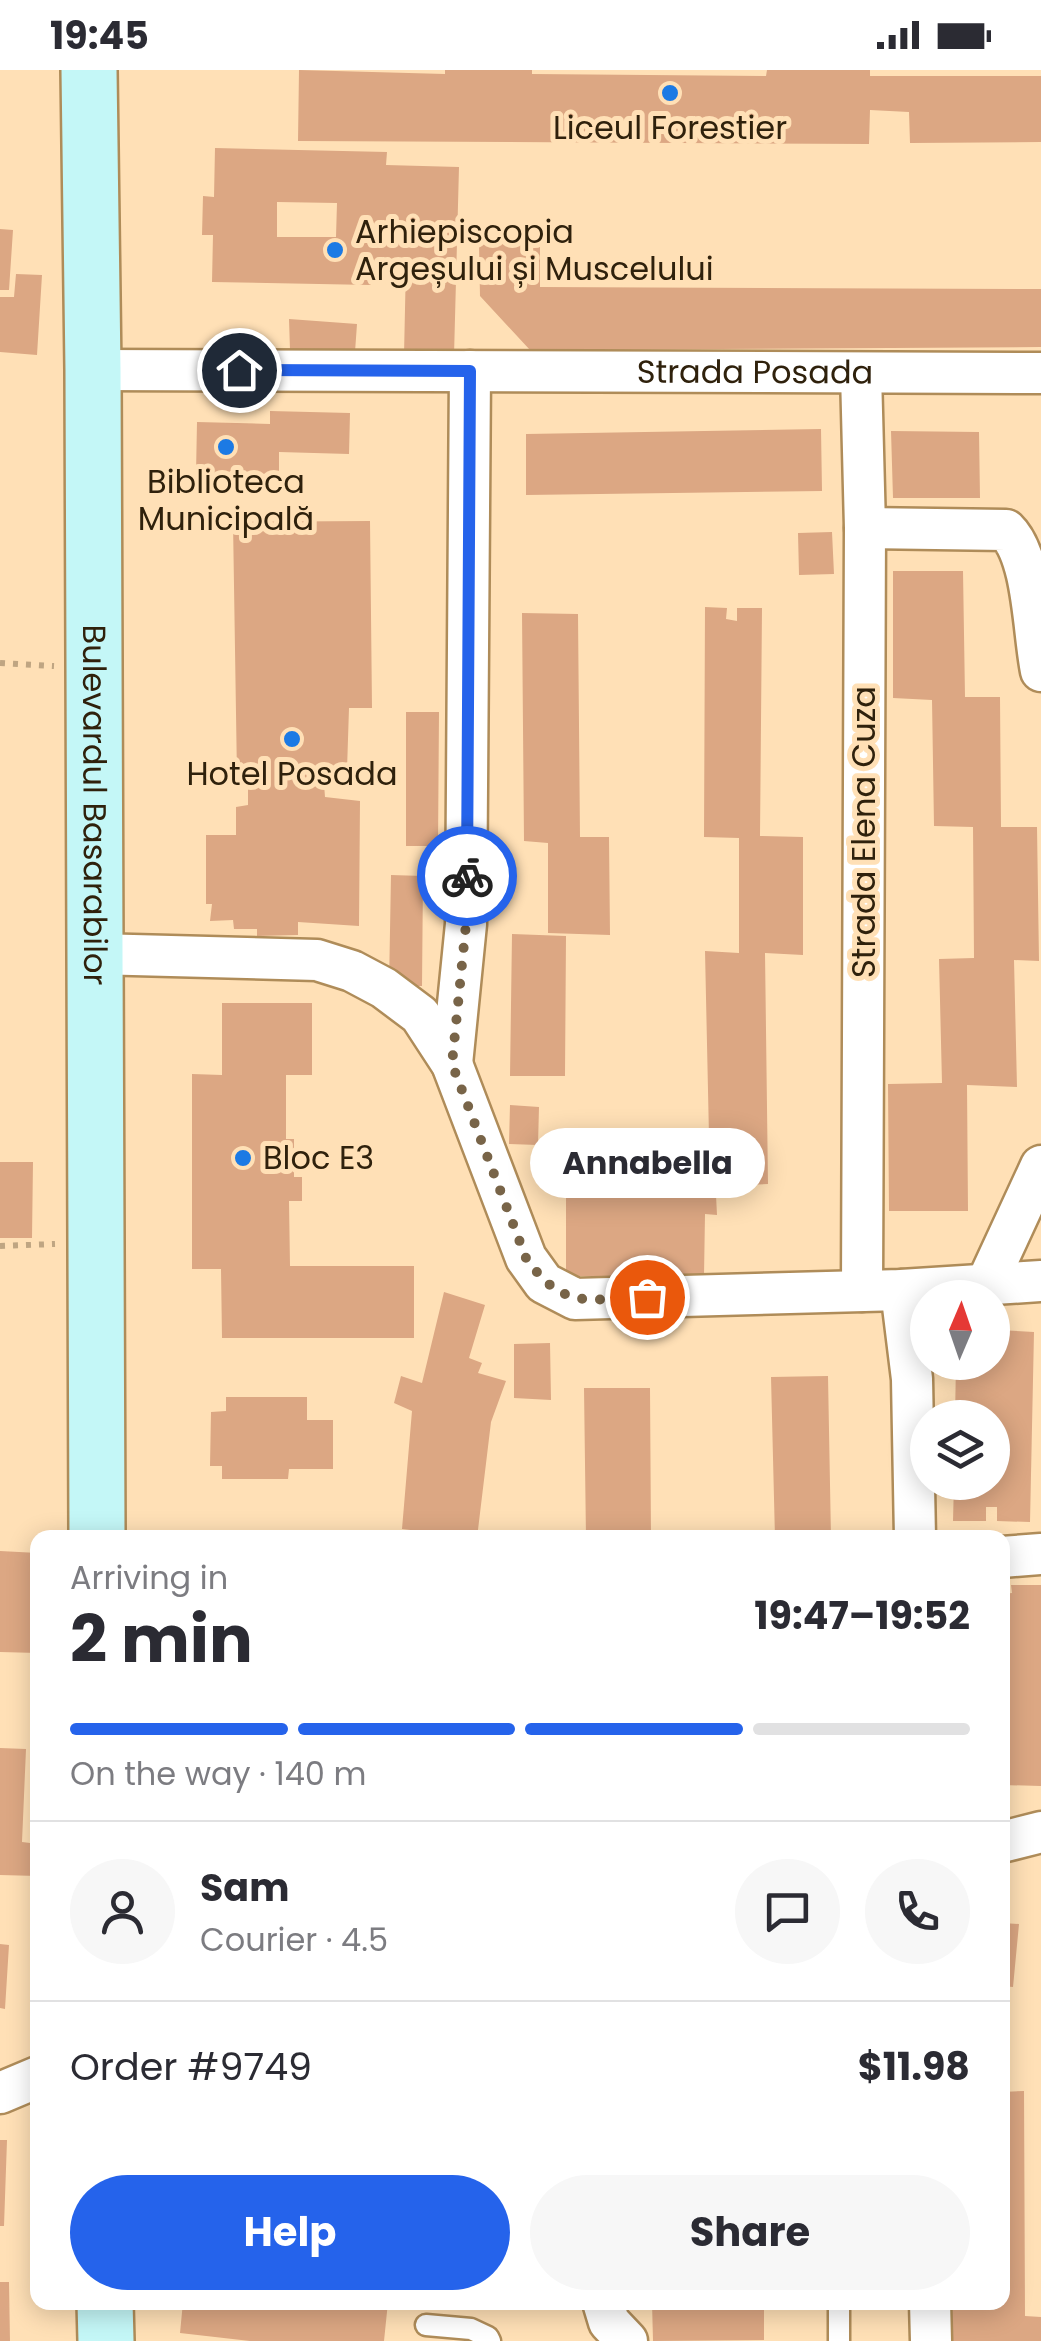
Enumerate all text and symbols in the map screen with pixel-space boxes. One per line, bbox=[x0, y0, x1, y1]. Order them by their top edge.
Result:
text: 19:45 bbox=[50, 9, 149, 62]
marker: Liceul Forestier bbox=[659, 82, 681, 104]
place label: Liceul Forestier bbox=[553, 105, 787, 150]
place label: Arhiepiscopia Argeșului și Muscelului bbox=[355, 209, 714, 291]
marker: Arhiepiscopia Argeșului și Muscelului bbox=[324, 239, 346, 261]
pin bbox=[197, 328, 282, 413]
icon: home bbox=[212, 343, 267, 398]
street label: Strada Posada bbox=[637, 349, 873, 394]
marker: Biblioteca Municipală bbox=[215, 436, 237, 458]
place label: Biblioteca Municipală bbox=[138, 459, 314, 541]
street label: Bulevardul Basarabilor bbox=[72, 624, 118, 986]
street label: Strada Elena Cuza bbox=[841, 686, 886, 978]
marker: Hotel Posada bbox=[281, 728, 303, 750]
place label: Hotel Posada bbox=[186, 751, 398, 796]
courier bbox=[417, 826, 517, 926]
icon: bike bbox=[440, 849, 495, 904]
callout: Annabella bbox=[530, 1127, 764, 1197]
place label: Bloc E3 bbox=[263, 1135, 374, 1180]
text: Annabella bbox=[562, 1140, 733, 1185]
marker: Bloc E3 bbox=[232, 1147, 254, 1169]
pin bbox=[605, 1255, 690, 1340]
icon: bag bbox=[620, 1270, 675, 1325]
north arrow bbox=[910, 1280, 1010, 1380]
map controls bbox=[910, 1280, 1010, 1500]
button: layers bbox=[910, 1400, 1010, 1500]
text: Arriving in bbox=[70, 1555, 228, 1600]
text: 19:47–19:52 bbox=[754, 1589, 970, 1642]
text: 2 min bbox=[70, 1594, 253, 1685]
text: On the way · 140 m bbox=[70, 1751, 366, 1796]
button: person bbox=[70, 1859, 175, 1964]
button: chat bbox=[735, 1859, 840, 1964]
button: phone bbox=[865, 1859, 970, 1964]
text: Sam bbox=[200, 1861, 289, 1914]
text: Courier · 4.5 bbox=[200, 1917, 388, 1962]
text: Order #9749 bbox=[70, 2040, 312, 2093]
text: $11.98 bbox=[858, 2040, 970, 2093]
button: Help bbox=[70, 2175, 510, 2290]
button: Share bbox=[530, 2175, 970, 2290]

